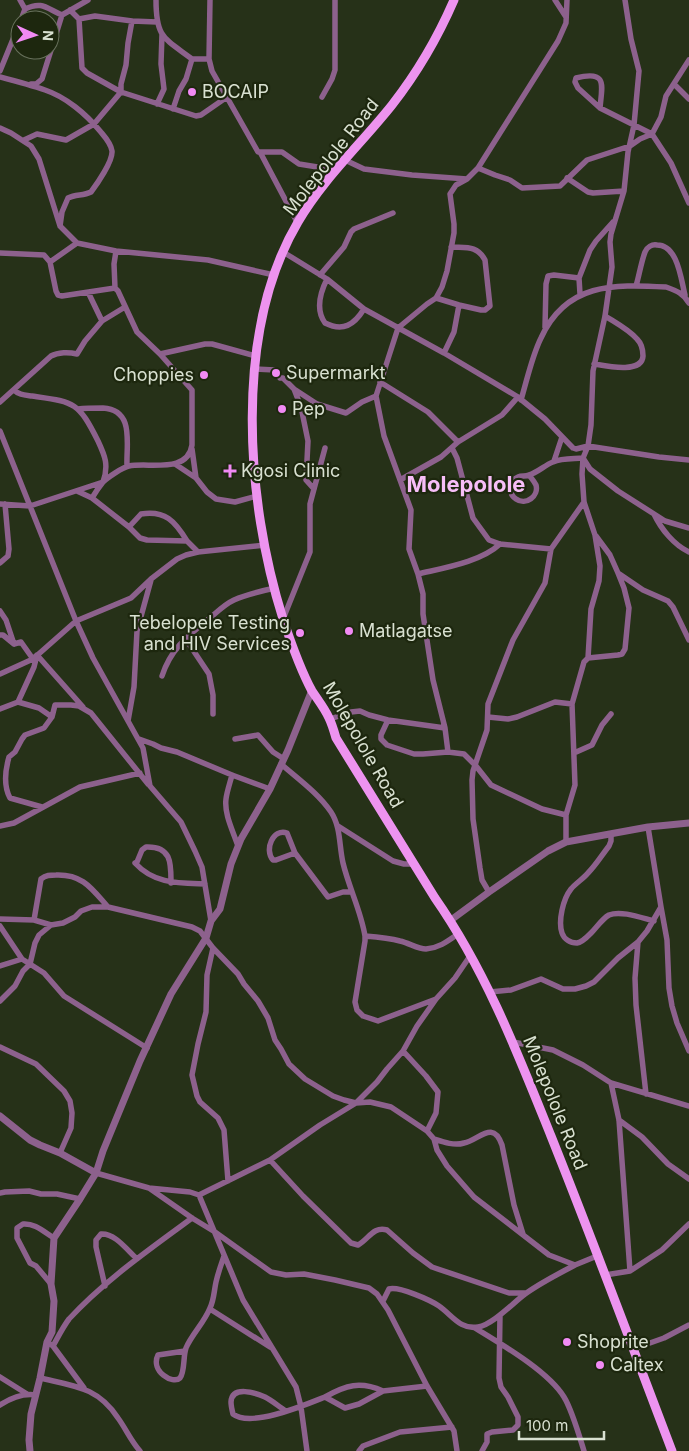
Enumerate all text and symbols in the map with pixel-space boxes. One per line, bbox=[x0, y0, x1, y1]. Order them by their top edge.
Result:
north arrow bbox=[10, 10, 60, 60]
text: N bbox=[40, 30, 57, 41]
place label: BOCAIP bbox=[202, 81, 269, 102]
marker: BOCAIP bbox=[186, 86, 198, 98]
street label: Molepolole Road bbox=[279, 94, 383, 219]
place label: Supermarkt bbox=[286, 362, 386, 383]
place label: Choppies bbox=[113, 364, 194, 385]
marker: Supermarkt bbox=[270, 367, 282, 379]
marker: Choppies bbox=[198, 369, 210, 381]
place label: Pep bbox=[292, 398, 325, 419]
marker: Pep bbox=[276, 403, 288, 415]
place label: Kgosi Clinic bbox=[241, 460, 340, 481]
marker: Kgosi Clinic bbox=[223, 464, 237, 478]
district label: Molepolole bbox=[407, 471, 525, 497]
place label: Tebelopele Testing and HIV Services bbox=[129, 612, 290, 654]
place label: Matlagatse bbox=[359, 620, 453, 641]
marker: Matlagatse bbox=[343, 625, 355, 637]
marker: Tebelopele Testing and HIV Services bbox=[294, 627, 306, 639]
street label: Molepolole Road bbox=[319, 678, 408, 812]
street label: Molepolole Road bbox=[519, 1033, 592, 1173]
place label: Shoprite bbox=[577, 1331, 649, 1352]
marker: Shoprite bbox=[561, 1336, 573, 1348]
place label: Caltex bbox=[610, 1354, 664, 1375]
marker: Caltex bbox=[594, 1359, 606, 1371]
scale bar bbox=[519, 1408, 604, 1440]
text: 100 m bbox=[526, 1416, 568, 1435]

